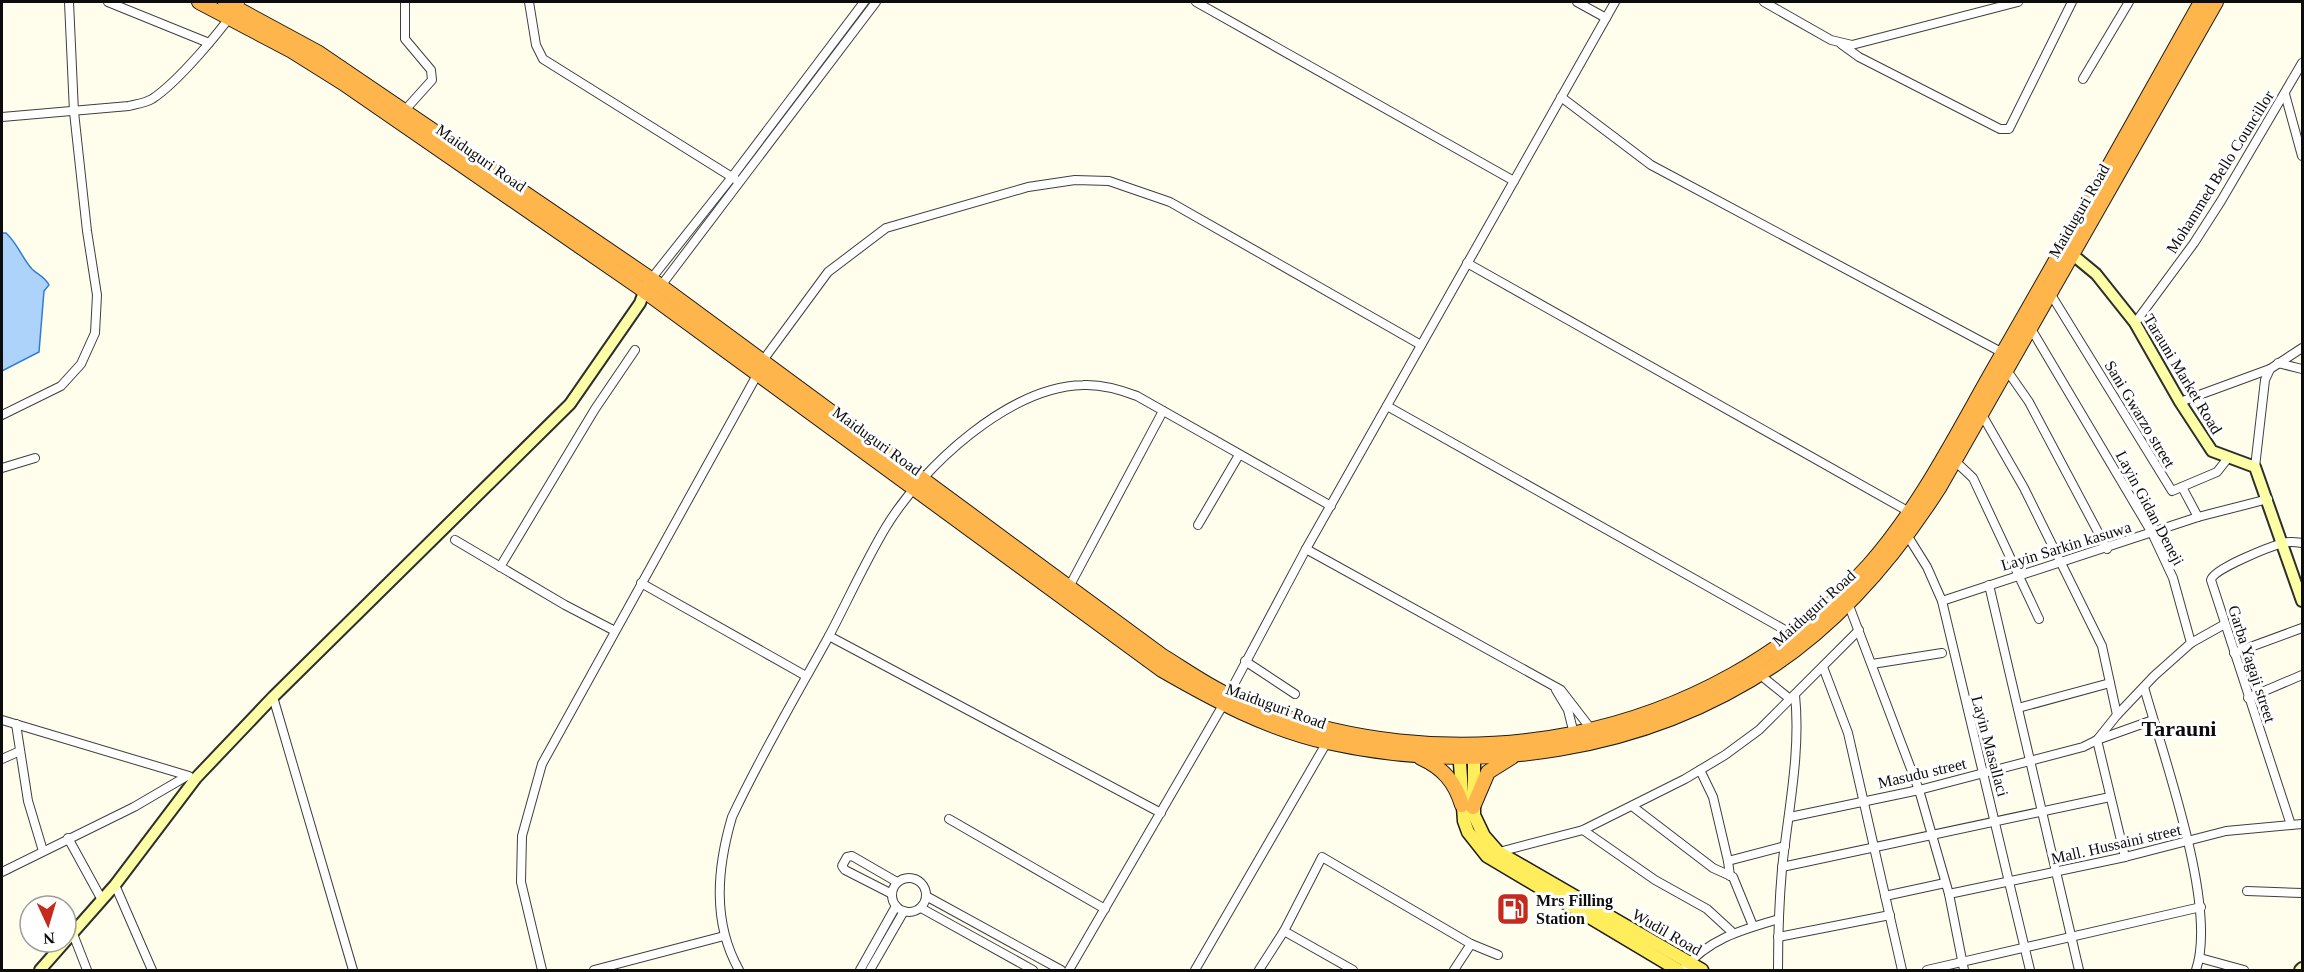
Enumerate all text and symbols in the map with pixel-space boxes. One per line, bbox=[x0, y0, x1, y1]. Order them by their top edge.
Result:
street label: Mohammed Bello Councillor bbox=[2163, 87, 2277, 256]
street label: Maiduguri Road bbox=[432, 121, 529, 196]
street label: Maiduguri Road bbox=[2045, 161, 2114, 261]
street label: Tarauni Market Road bbox=[2141, 311, 2225, 437]
street label: Sani Gwarzo street bbox=[2101, 357, 2179, 471]
street label: Maiduguri Road bbox=[829, 403, 925, 480]
street label: Layin Gidan Deneji bbox=[2112, 448, 2188, 569]
street label: Layin Sarkin kasuwa bbox=[1999, 518, 2133, 575]
street label: Maiduguri Road bbox=[1769, 566, 1859, 650]
street label: Garba Yagaji street bbox=[2224, 603, 2279, 726]
street label: Maiduguri Road bbox=[1223, 680, 1328, 733]
street label: Layin Masallaci bbox=[1967, 694, 2012, 799]
district label: Tarauni bbox=[2141, 716, 2217, 741]
street label: Masudu street bbox=[1876, 754, 1968, 791]
street label: Mall. Hussaini street bbox=[2049, 821, 2183, 867]
fuel station icon: Mrs Filling Station bbox=[1495, 891, 1531, 927]
place label: Mrs Filling Station bbox=[1536, 892, 1613, 927]
north arrow bbox=[18, 894, 78, 954]
street label: Wudil Road bbox=[1629, 905, 1705, 959]
text: N bbox=[42, 930, 55, 947]

